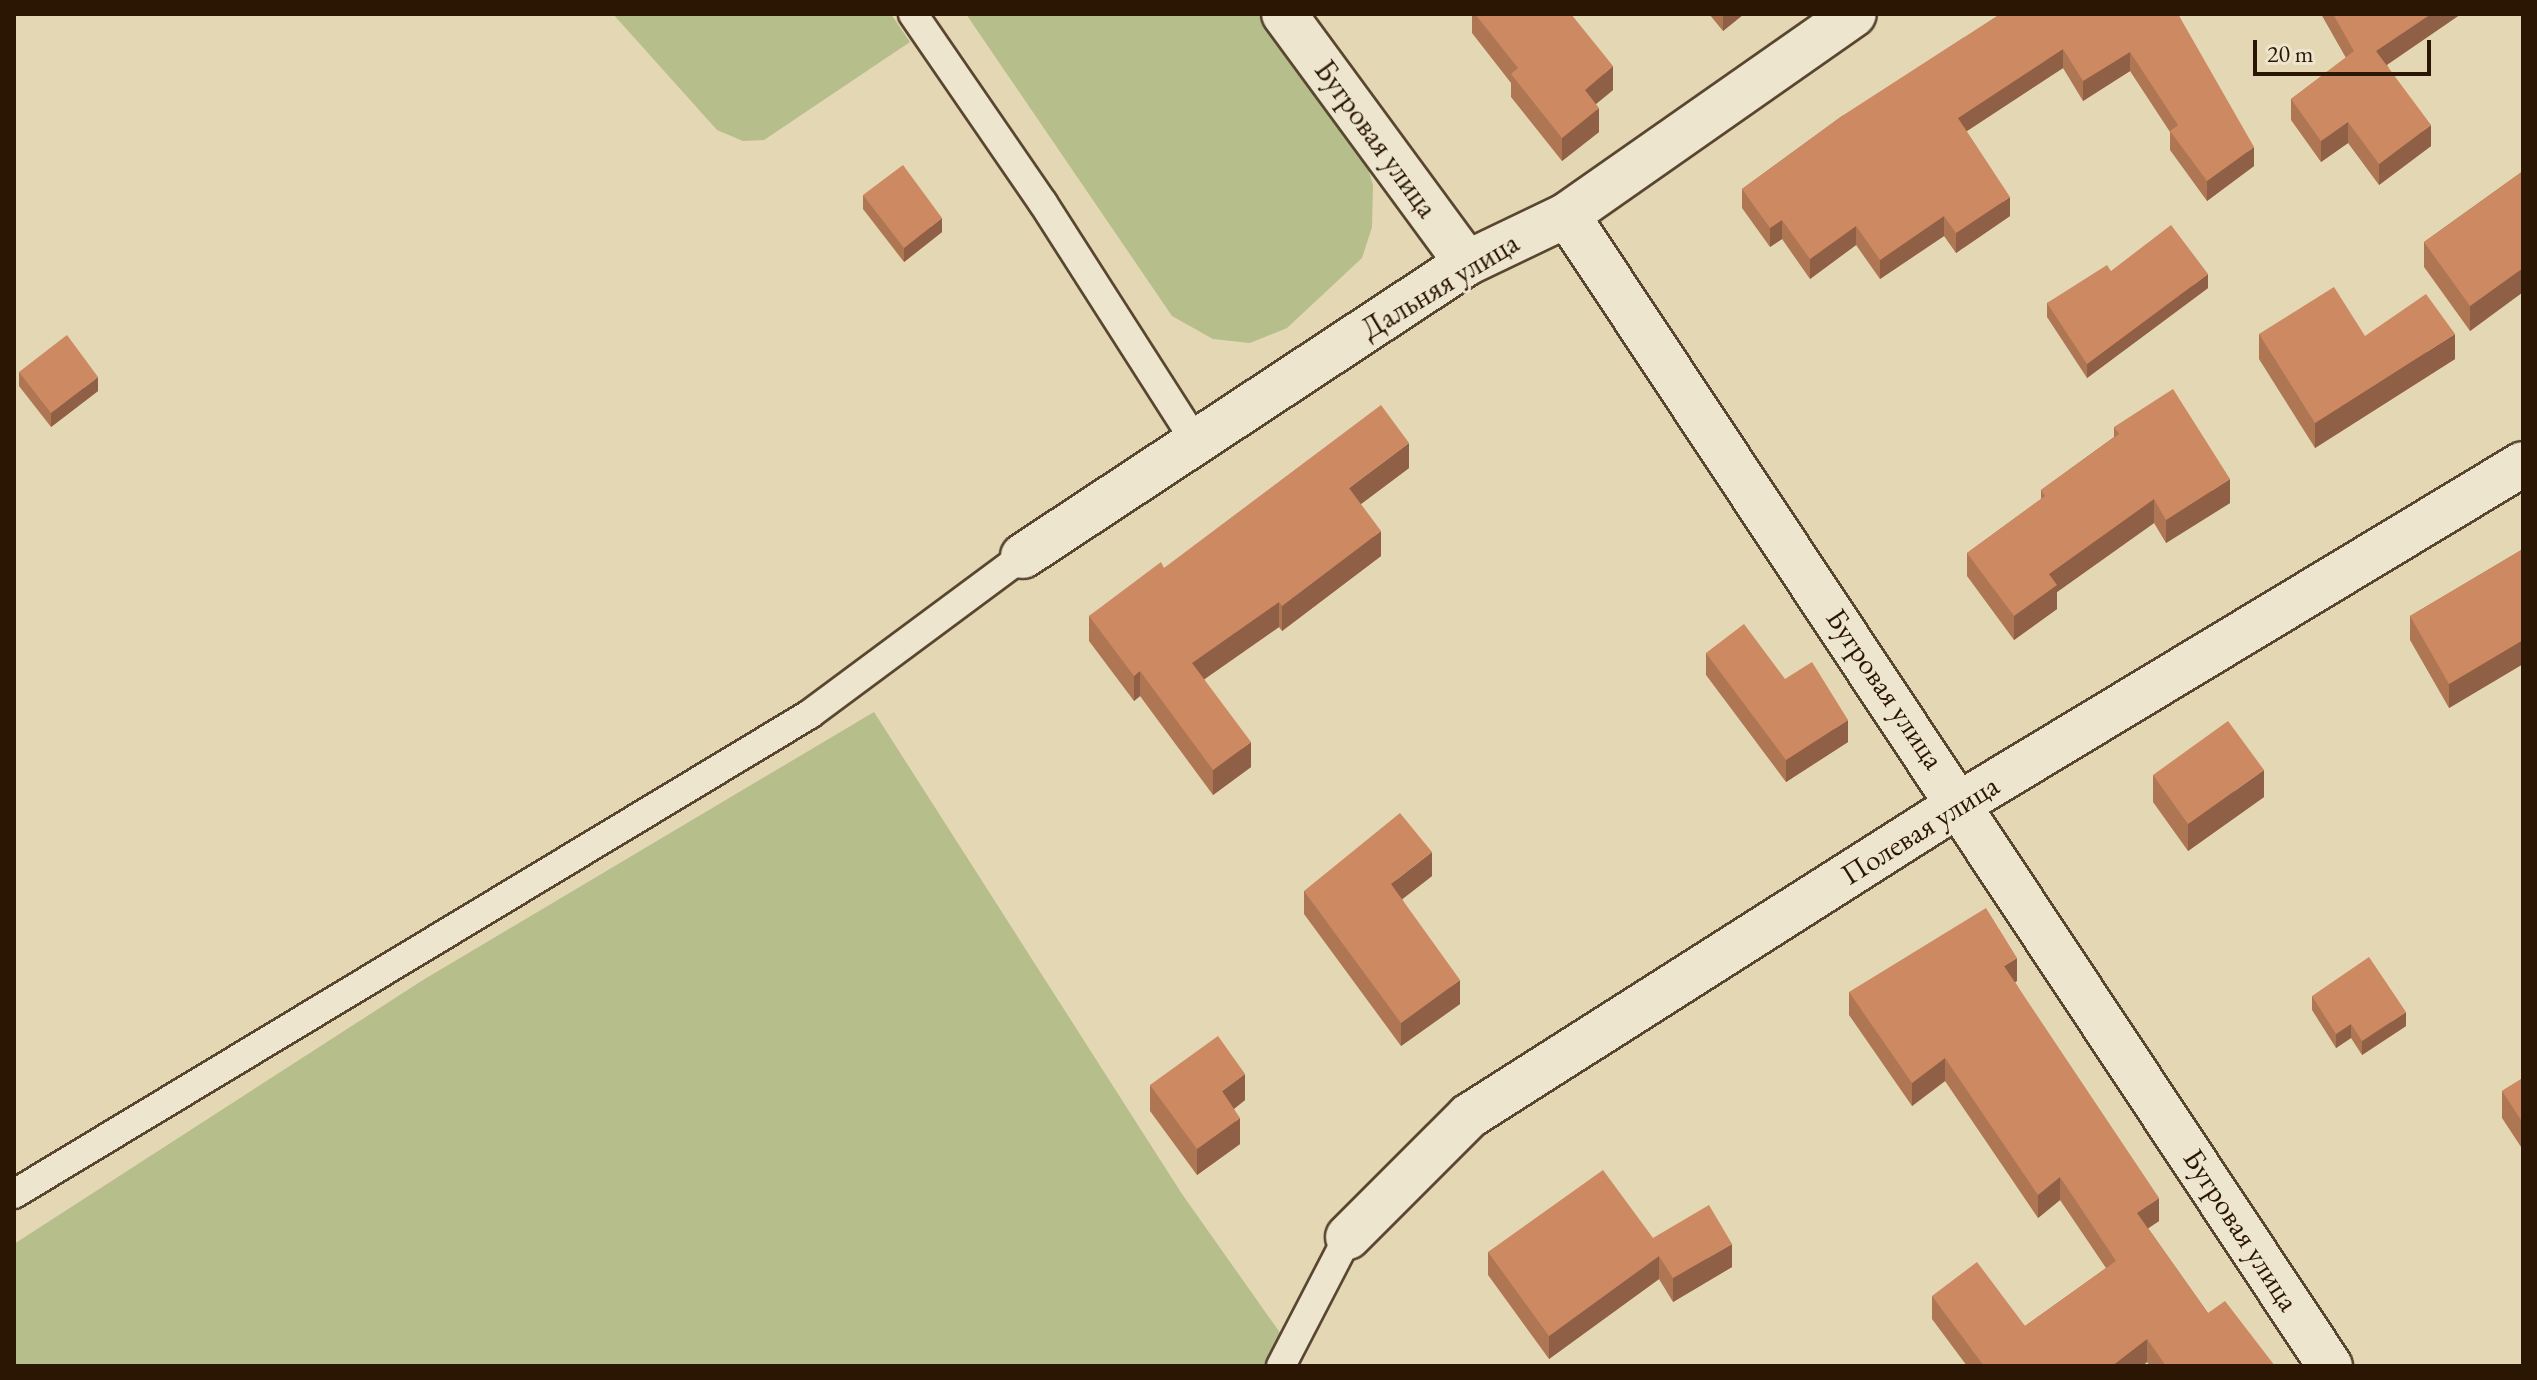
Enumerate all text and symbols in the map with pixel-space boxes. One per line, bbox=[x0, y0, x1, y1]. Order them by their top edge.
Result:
scale bar bbox=[2257, 24, 2435, 74]
text: 20 m bbox=[2267, 38, 2314, 69]
street label: Бугровая улица bbox=[1307, 53, 1445, 225]
street label: Дальняя улица bbox=[1355, 225, 1525, 347]
street label: Бугровая улица bbox=[1818, 602, 1952, 776]
street label: Полевая улица bbox=[1834, 767, 2006, 893]
street label: Бугровая улица bbox=[2175, 1142, 2307, 1318]

